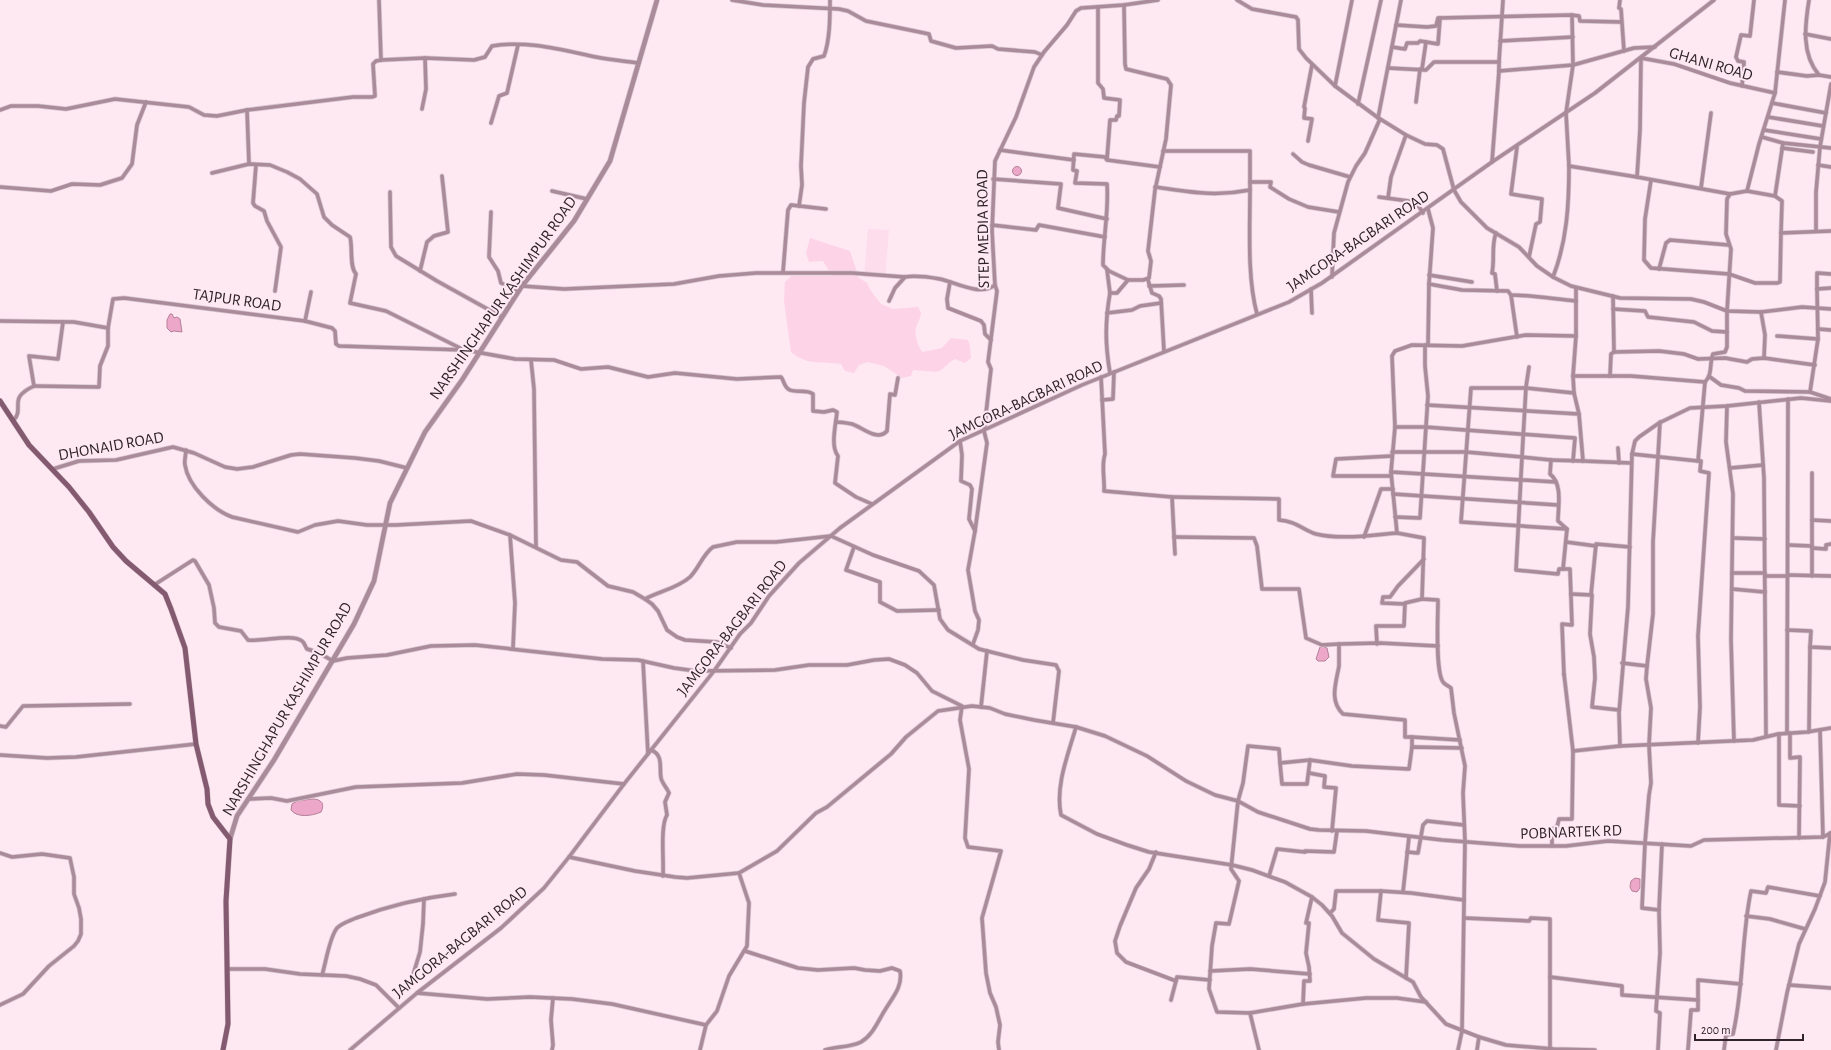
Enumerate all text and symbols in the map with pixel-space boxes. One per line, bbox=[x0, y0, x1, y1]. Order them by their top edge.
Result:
street label: GHANI ROAD bbox=[1668, 44, 1754, 84]
street label: STEP MEDIA ROAD bbox=[974, 169, 992, 289]
street label: JAMGORA-BAGBARI ROAD bbox=[1284, 188, 1432, 294]
street label: NARSHINGHAPUR KASHIMPUR ROAD bbox=[427, 194, 579, 402]
street label: TAJPUR ROAD bbox=[192, 286, 282, 314]
street label: JAMGORA-BAGBARI ROAD bbox=[947, 357, 1105, 443]
street label: DHONAID ROAD bbox=[57, 429, 165, 463]
street label: JAMGORA-BAGBARI ROAD bbox=[674, 557, 790, 699]
street label: NARSHINGHAPUR KASHIMPUR ROAD bbox=[219, 600, 355, 818]
street label: POBNARTEK RD bbox=[1520, 822, 1622, 842]
street label: JAMGORA-BAGBARI ROAD bbox=[390, 883, 530, 1001]
scale bar bbox=[1695, 1016, 1803, 1042]
text: 200 m bbox=[1701, 1024, 1731, 1036]

